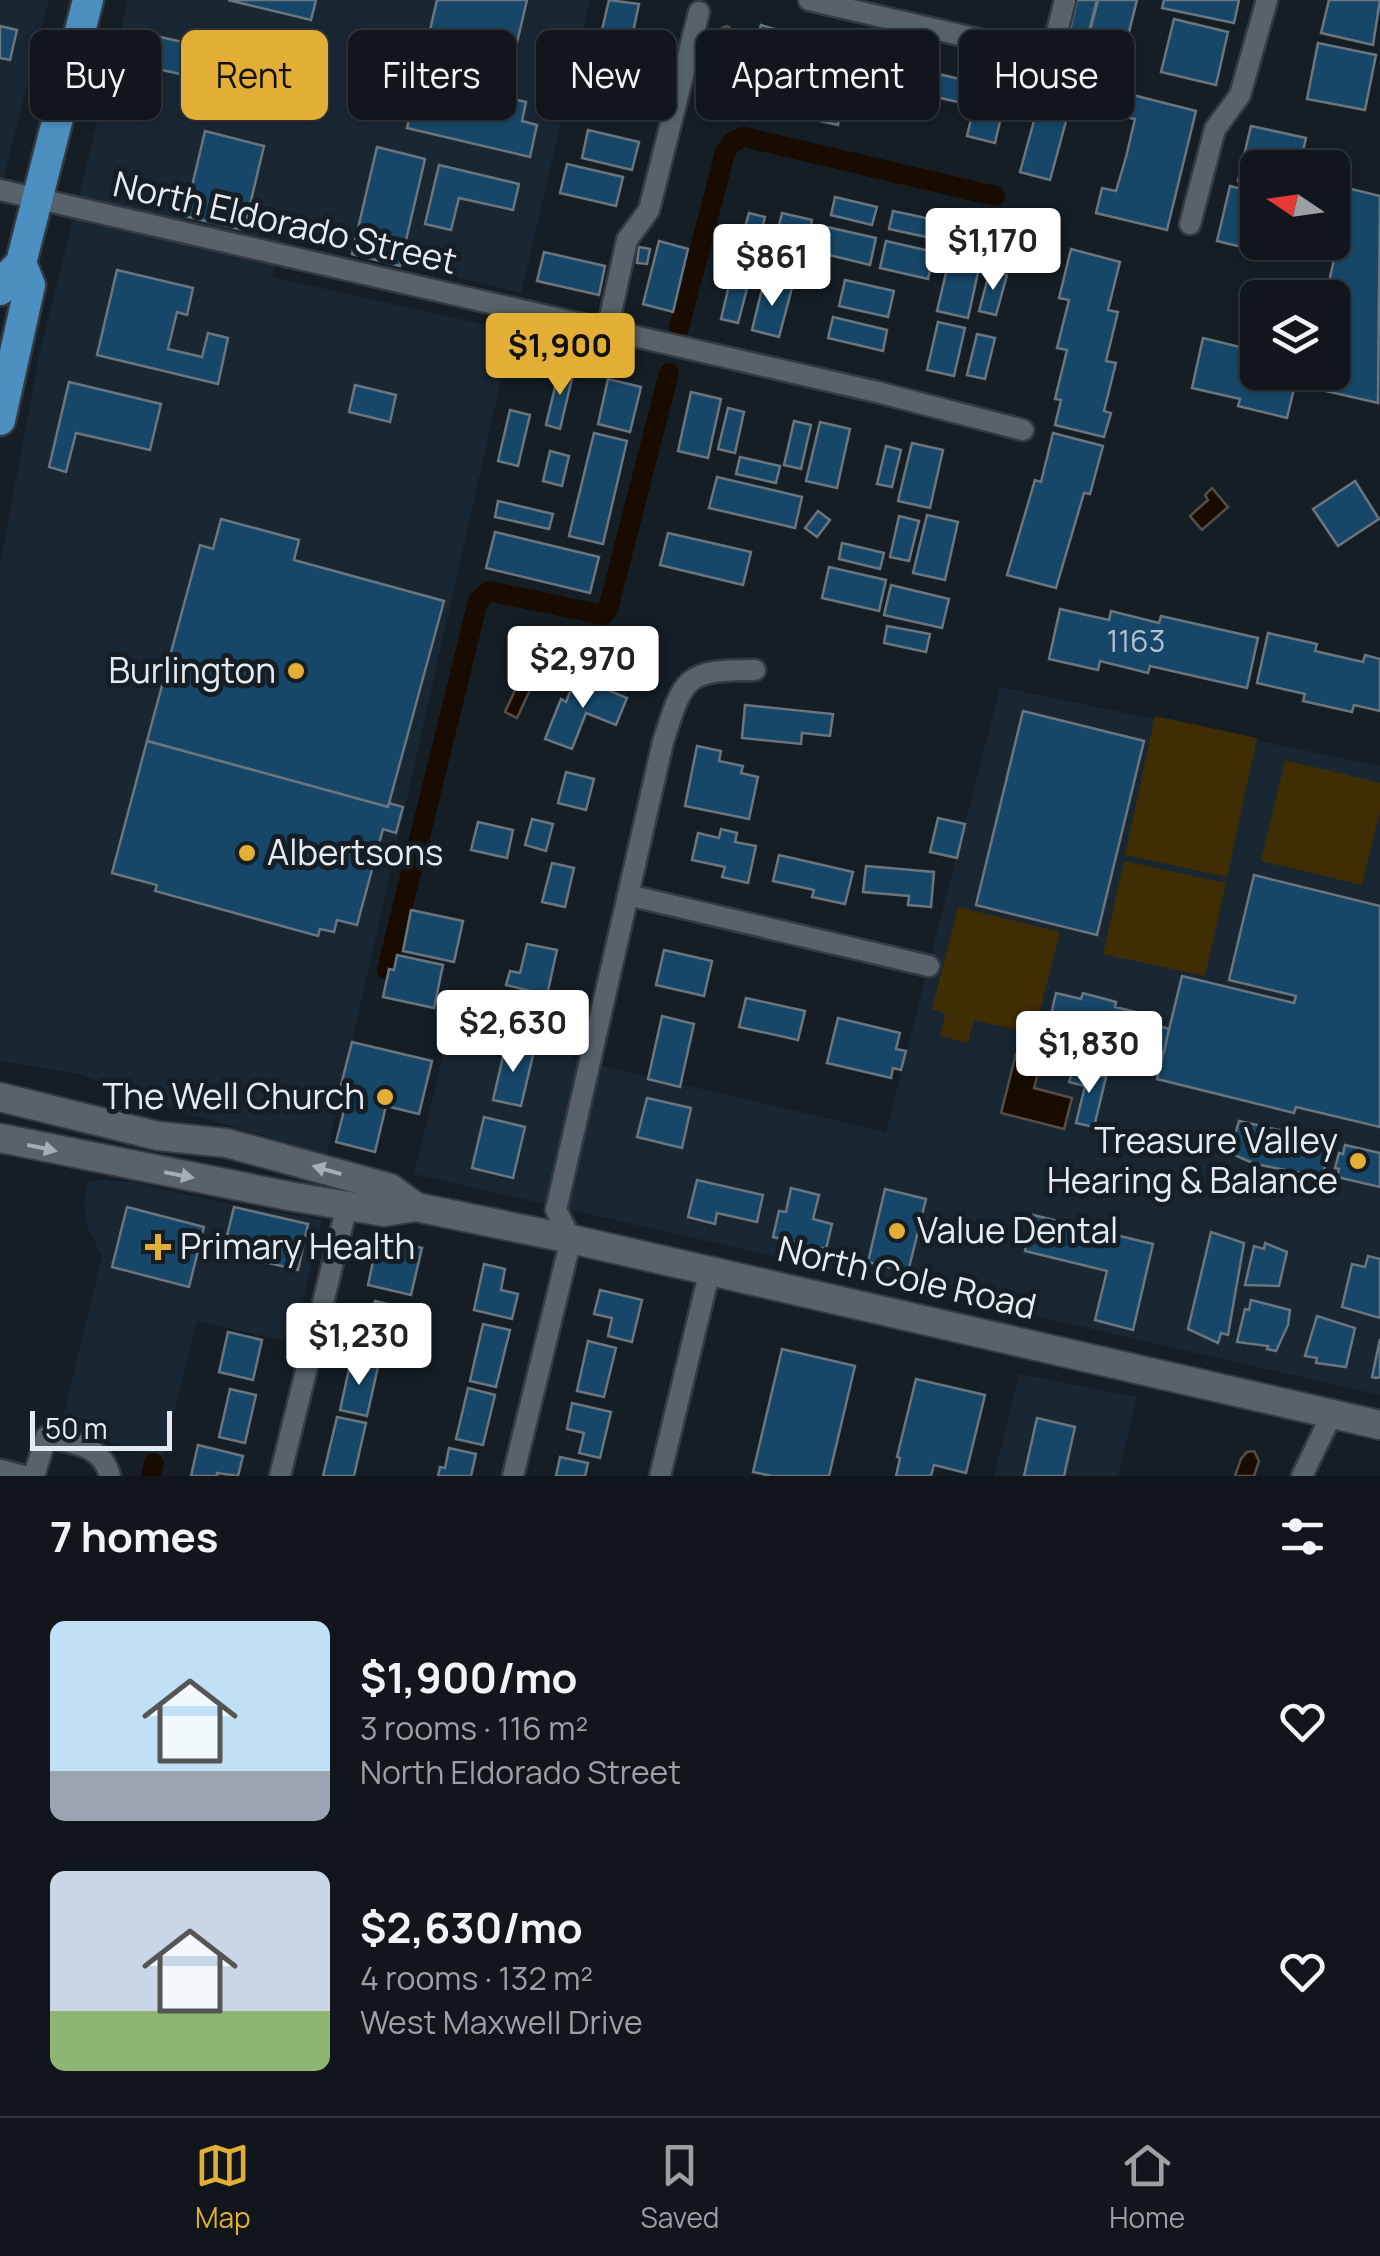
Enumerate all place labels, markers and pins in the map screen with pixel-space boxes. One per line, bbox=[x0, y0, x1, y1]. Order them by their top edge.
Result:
pin: $1,170 bbox=[912, 208, 1074, 293]
pin: $861 bbox=[713, 224, 831, 309]
pin: $1,900 bbox=[479, 313, 641, 398]
pin: $2,970 bbox=[502, 626, 664, 711]
place label: Burlington bbox=[108, 646, 276, 694]
marker: Burlington bbox=[285, 660, 307, 682]
place label: Albertsons bbox=[267, 828, 443, 876]
marker: Albertsons bbox=[236, 842, 258, 864]
pin: $2,630 bbox=[432, 990, 594, 1075]
pin: $1,830 bbox=[1008, 1011, 1170, 1096]
place label: The Well Church bbox=[102, 1072, 365, 1120]
marker: The Well Church bbox=[374, 1086, 396, 1108]
place label: Treasure Valley Hearing & Balance bbox=[1047, 1116, 1338, 1204]
marker: Treasure Valley Hearing & Balance bbox=[1347, 1150, 1369, 1172]
place label: Value Dental bbox=[917, 1206, 1118, 1254]
marker: Value Dental bbox=[886, 1220, 908, 1242]
place label: Primary Health bbox=[180, 1222, 415, 1270]
marker: Primary Health bbox=[145, 1234, 171, 1260]
pin: $1,230 bbox=[278, 1303, 440, 1388]

